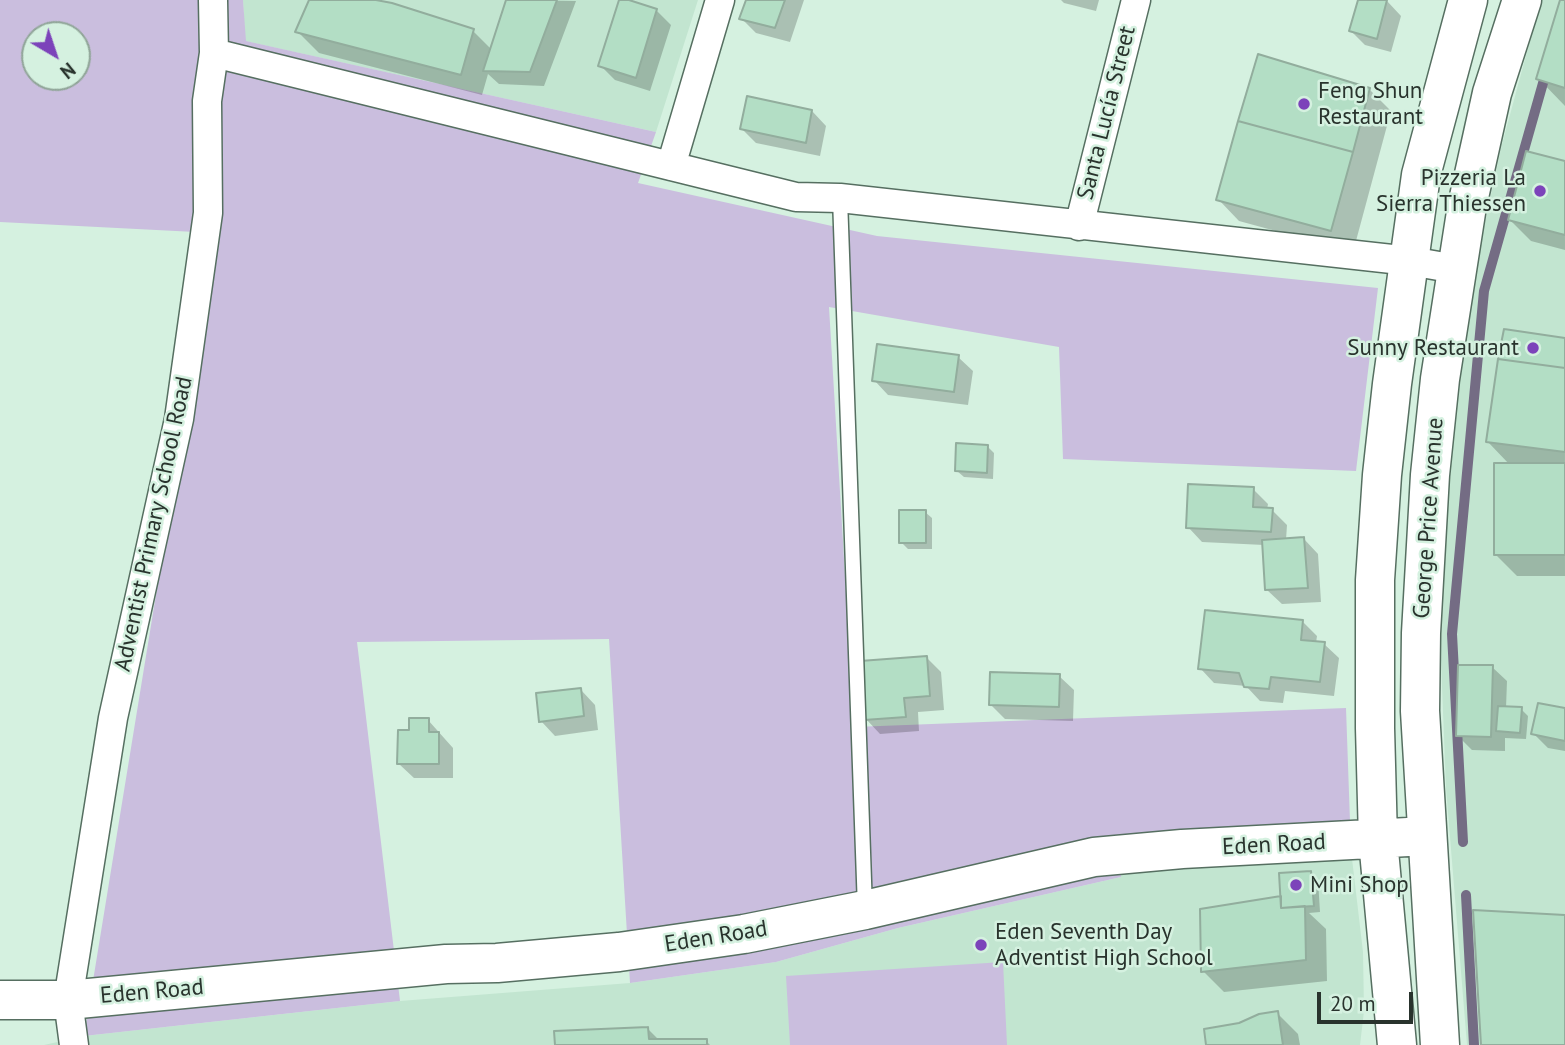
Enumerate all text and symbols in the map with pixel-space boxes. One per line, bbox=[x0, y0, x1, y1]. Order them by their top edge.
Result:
north arrow bbox=[21, 21, 91, 91]
street label: Santa Lucía Street bbox=[1072, 23, 1142, 203]
text: N bbox=[56, 58, 80, 84]
place label: Feng Shun Restaurant bbox=[1318, 77, 1423, 131]
marker: Feng Shun Restaurant bbox=[1296, 96, 1312, 112]
place label: Pizzeria La Sierra Thiessen bbox=[1376, 164, 1526, 218]
marker: Pizzeria La Sierra Thiessen bbox=[1532, 183, 1548, 199]
place label: Sunny Restaurant bbox=[1347, 334, 1519, 362]
marker: Sunny Restaurant bbox=[1525, 340, 1541, 356]
street label: Adventist Primary School Road bbox=[109, 374, 199, 674]
street label: George Price Avenue bbox=[1408, 417, 1450, 619]
street label: Eden Road bbox=[1221, 829, 1327, 861]
place label: Mini Shop bbox=[1310, 871, 1409, 899]
marker: Mini Shop bbox=[1288, 877, 1304, 893]
street label: Eden Road bbox=[663, 915, 769, 959]
place label: Eden Seventh Day Adventist High School bbox=[995, 918, 1213, 972]
marker: Eden Seventh Day Adventist High School bbox=[973, 937, 989, 953]
street label: Eden Road bbox=[99, 974, 205, 1010]
scale bar bbox=[1320, 978, 1416, 1022]
text: 20 m bbox=[1330, 990, 1376, 1017]

